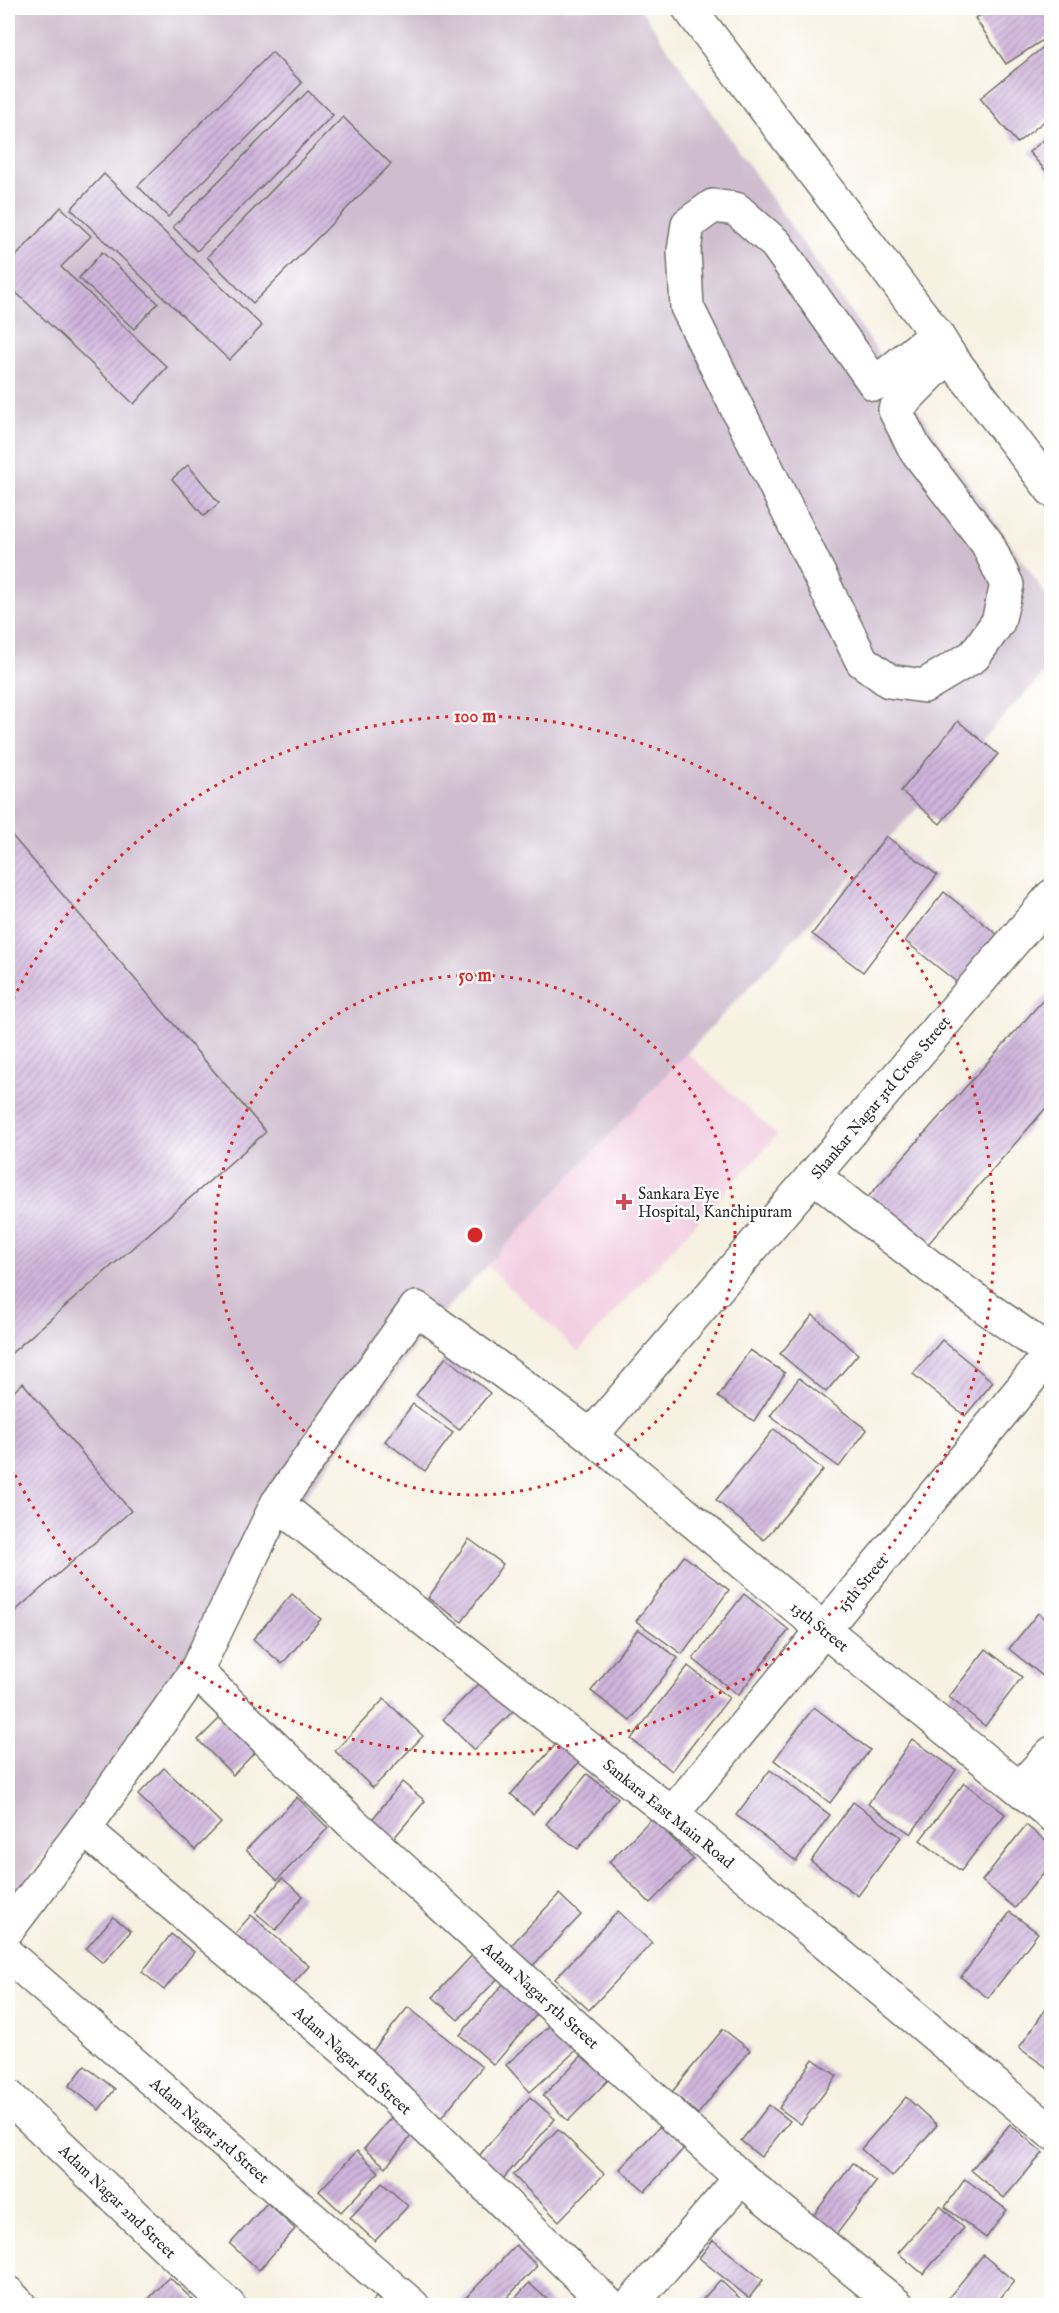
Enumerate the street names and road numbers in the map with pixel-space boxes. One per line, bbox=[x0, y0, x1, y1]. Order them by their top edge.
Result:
street label: Shankar Nagar 3rd Cross Street bbox=[807, 1012, 956, 1184]
street label: 15th Street bbox=[834, 1551, 894, 1617]
street label: 13th Street bbox=[786, 1598, 852, 1657]
street label: Sankara East Main Road bbox=[598, 1756, 738, 1874]
street label: Adam Nagar 5th Street bbox=[476, 1938, 603, 2055]
street label: Adam Nagar 4th Street bbox=[288, 2002, 415, 2120]
street label: Adam Nagar 3rd Street bbox=[144, 2074, 273, 2189]
street label: Adam Nagar 2nd Street bbox=[53, 2141, 180, 2264]

